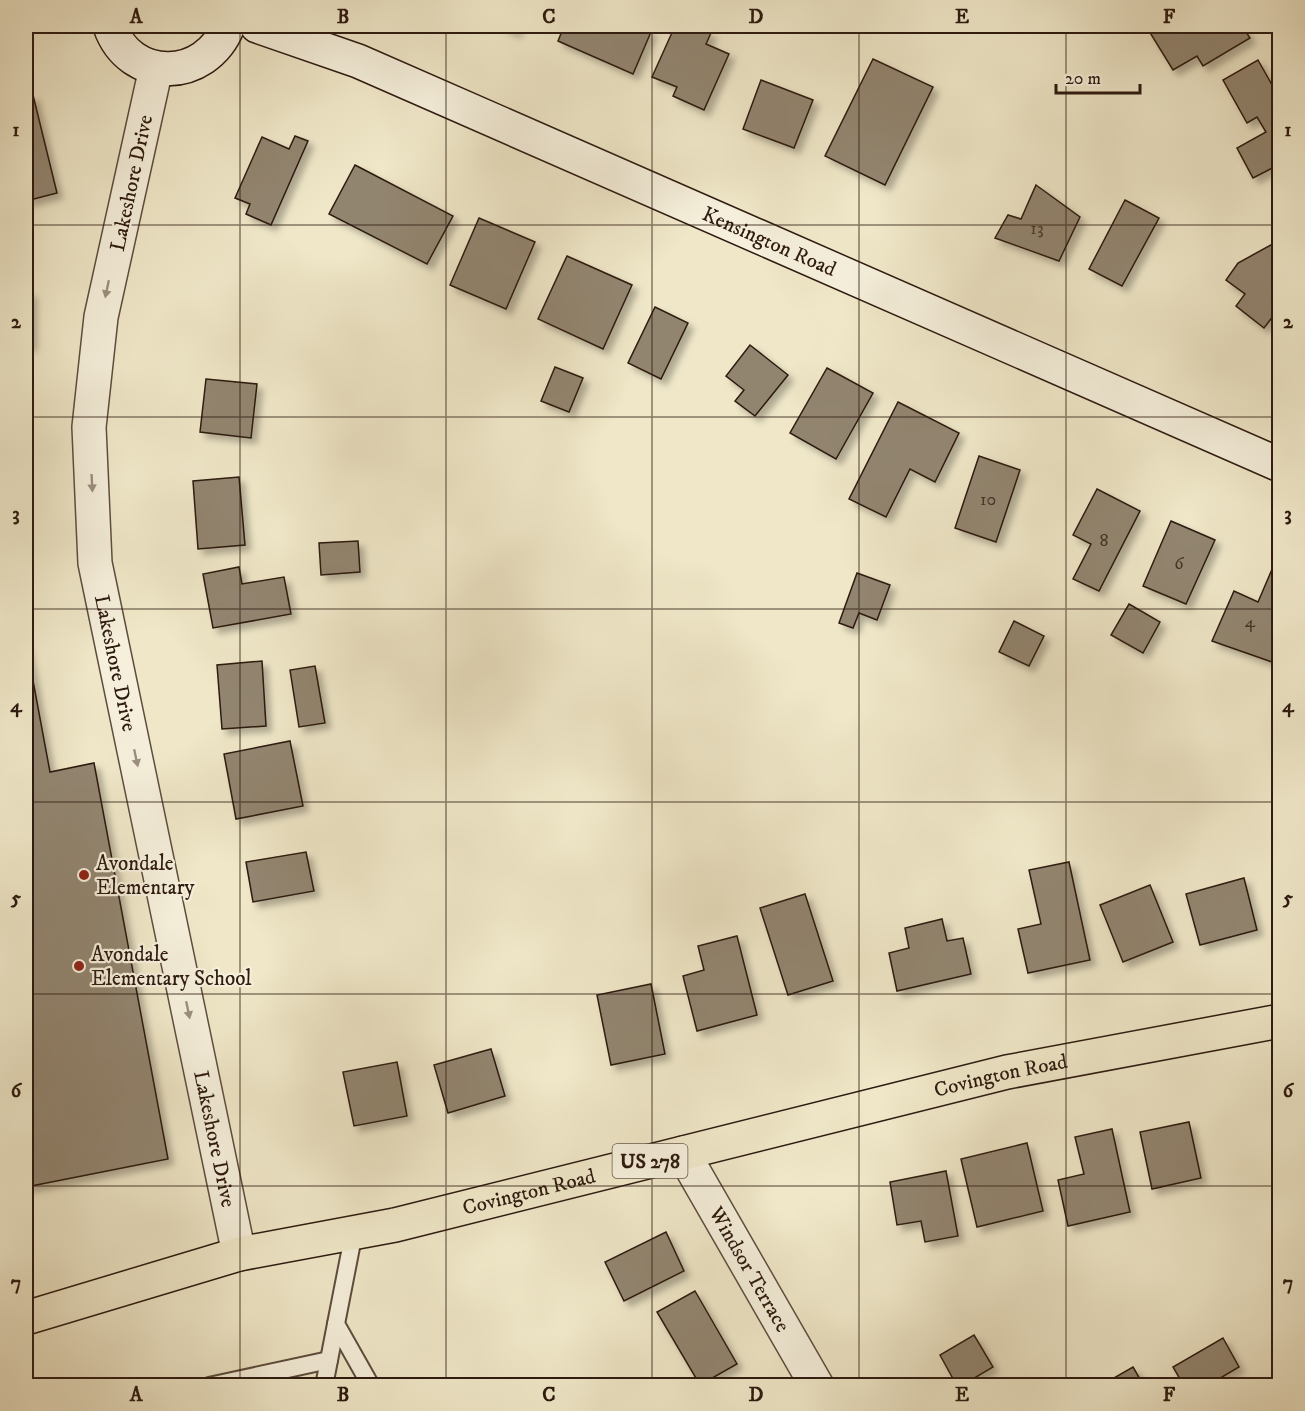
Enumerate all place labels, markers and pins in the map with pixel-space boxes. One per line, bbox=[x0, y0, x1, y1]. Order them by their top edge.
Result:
place label: Avondale Elementary bbox=[96, 851, 196, 901]
marker: Avondale Elementary bbox=[77, 868, 91, 882]
place label: Avondale Elementary School bbox=[91, 942, 252, 992]
marker: Avondale Elementary School bbox=[72, 959, 86, 973]

